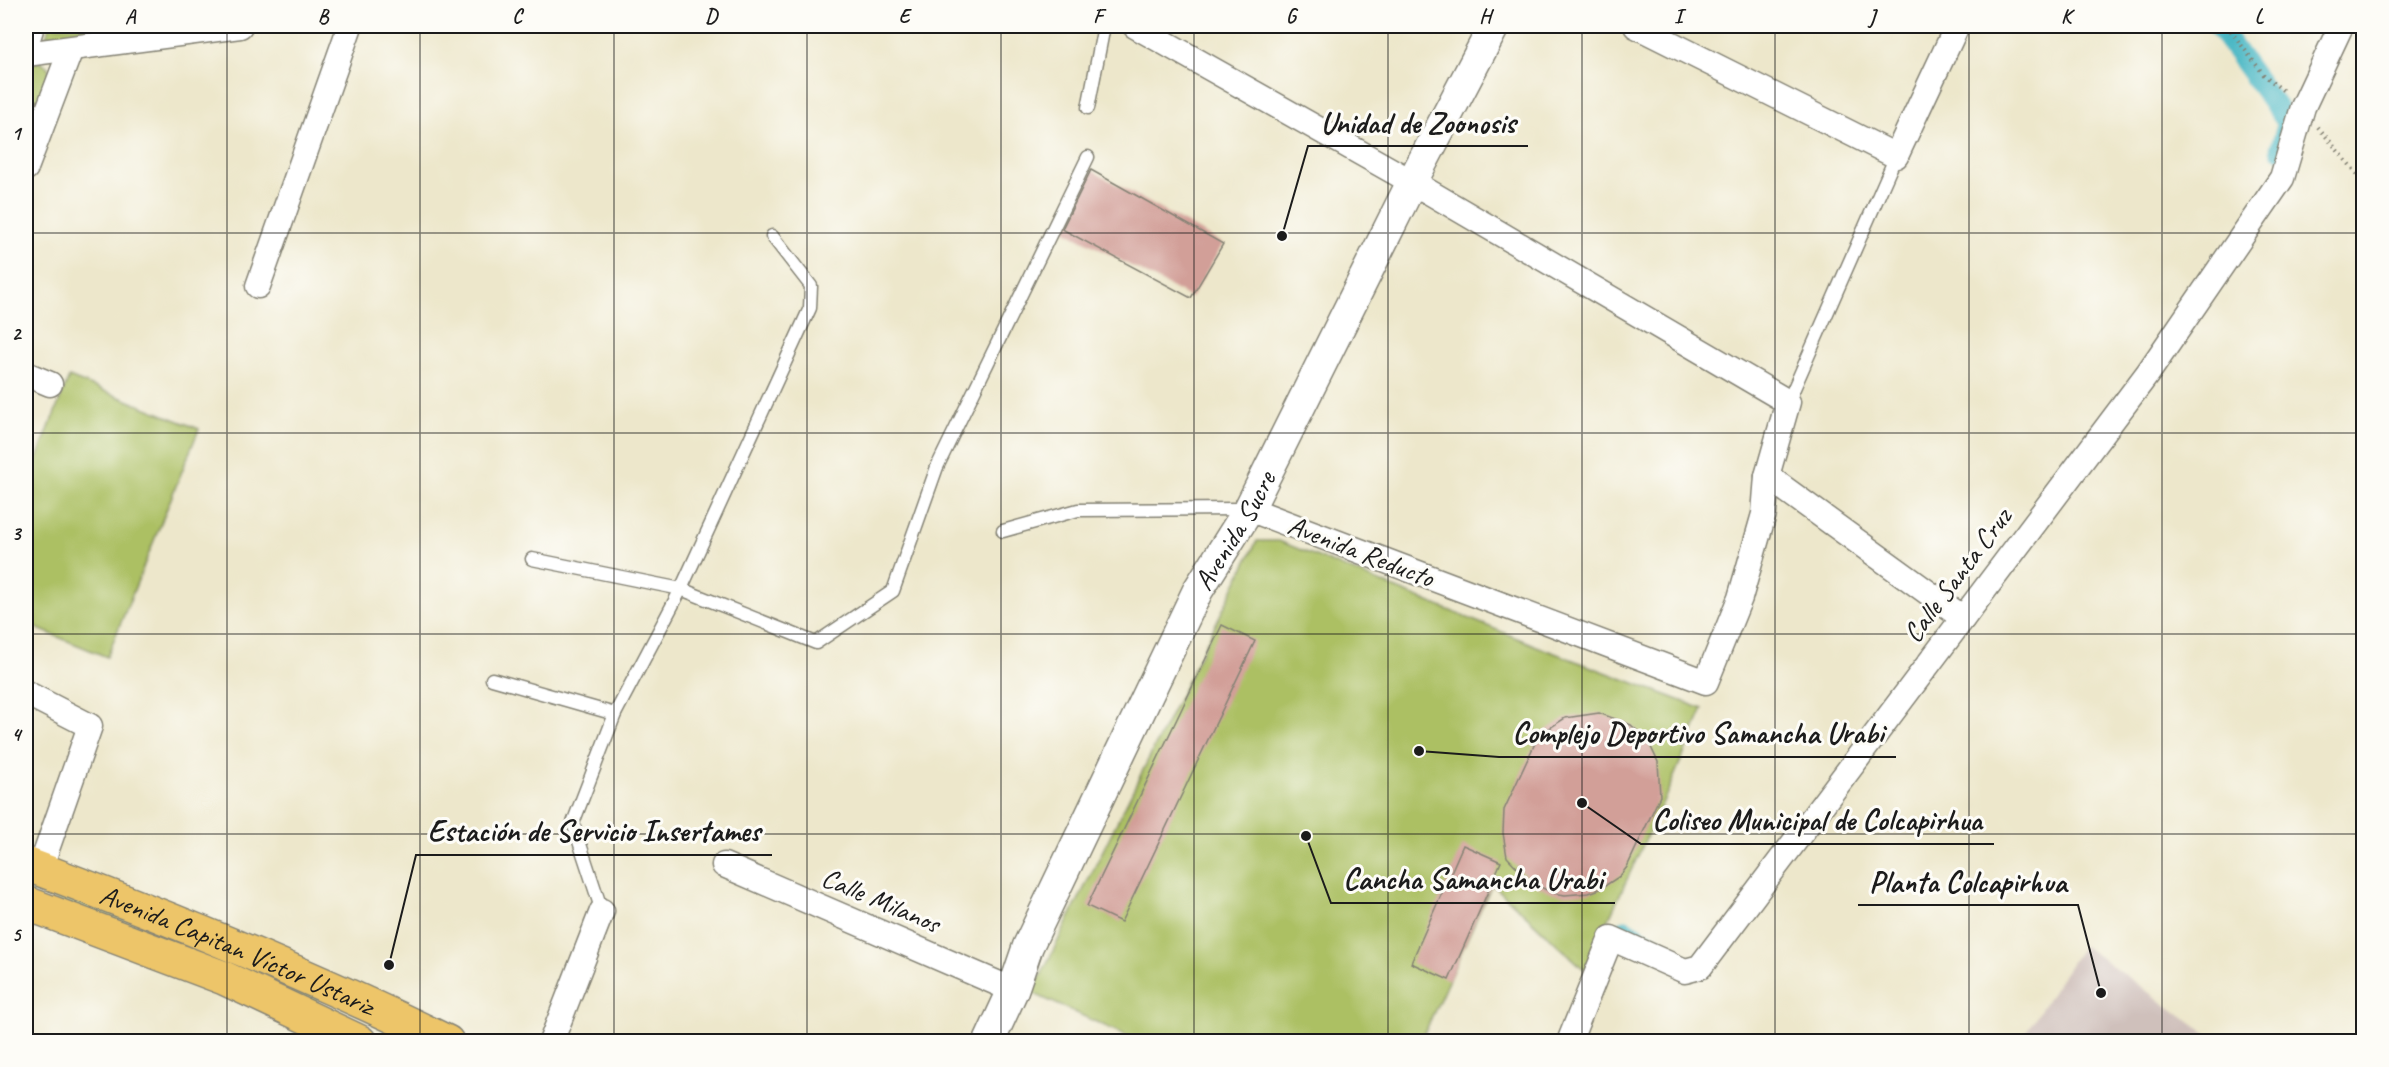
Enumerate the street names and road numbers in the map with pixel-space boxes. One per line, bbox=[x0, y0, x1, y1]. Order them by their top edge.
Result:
street label: Avenida Sucre bbox=[1185, 464, 1283, 596]
street label: Calle Santa Cruz bbox=[1895, 499, 2020, 649]
street label: Avenida Reducto bbox=[1283, 507, 1441, 596]
street label: Calle Milanos bbox=[817, 859, 948, 942]
street label: Avenida Capitan Víctor Ustariz bbox=[95, 876, 383, 1024]

